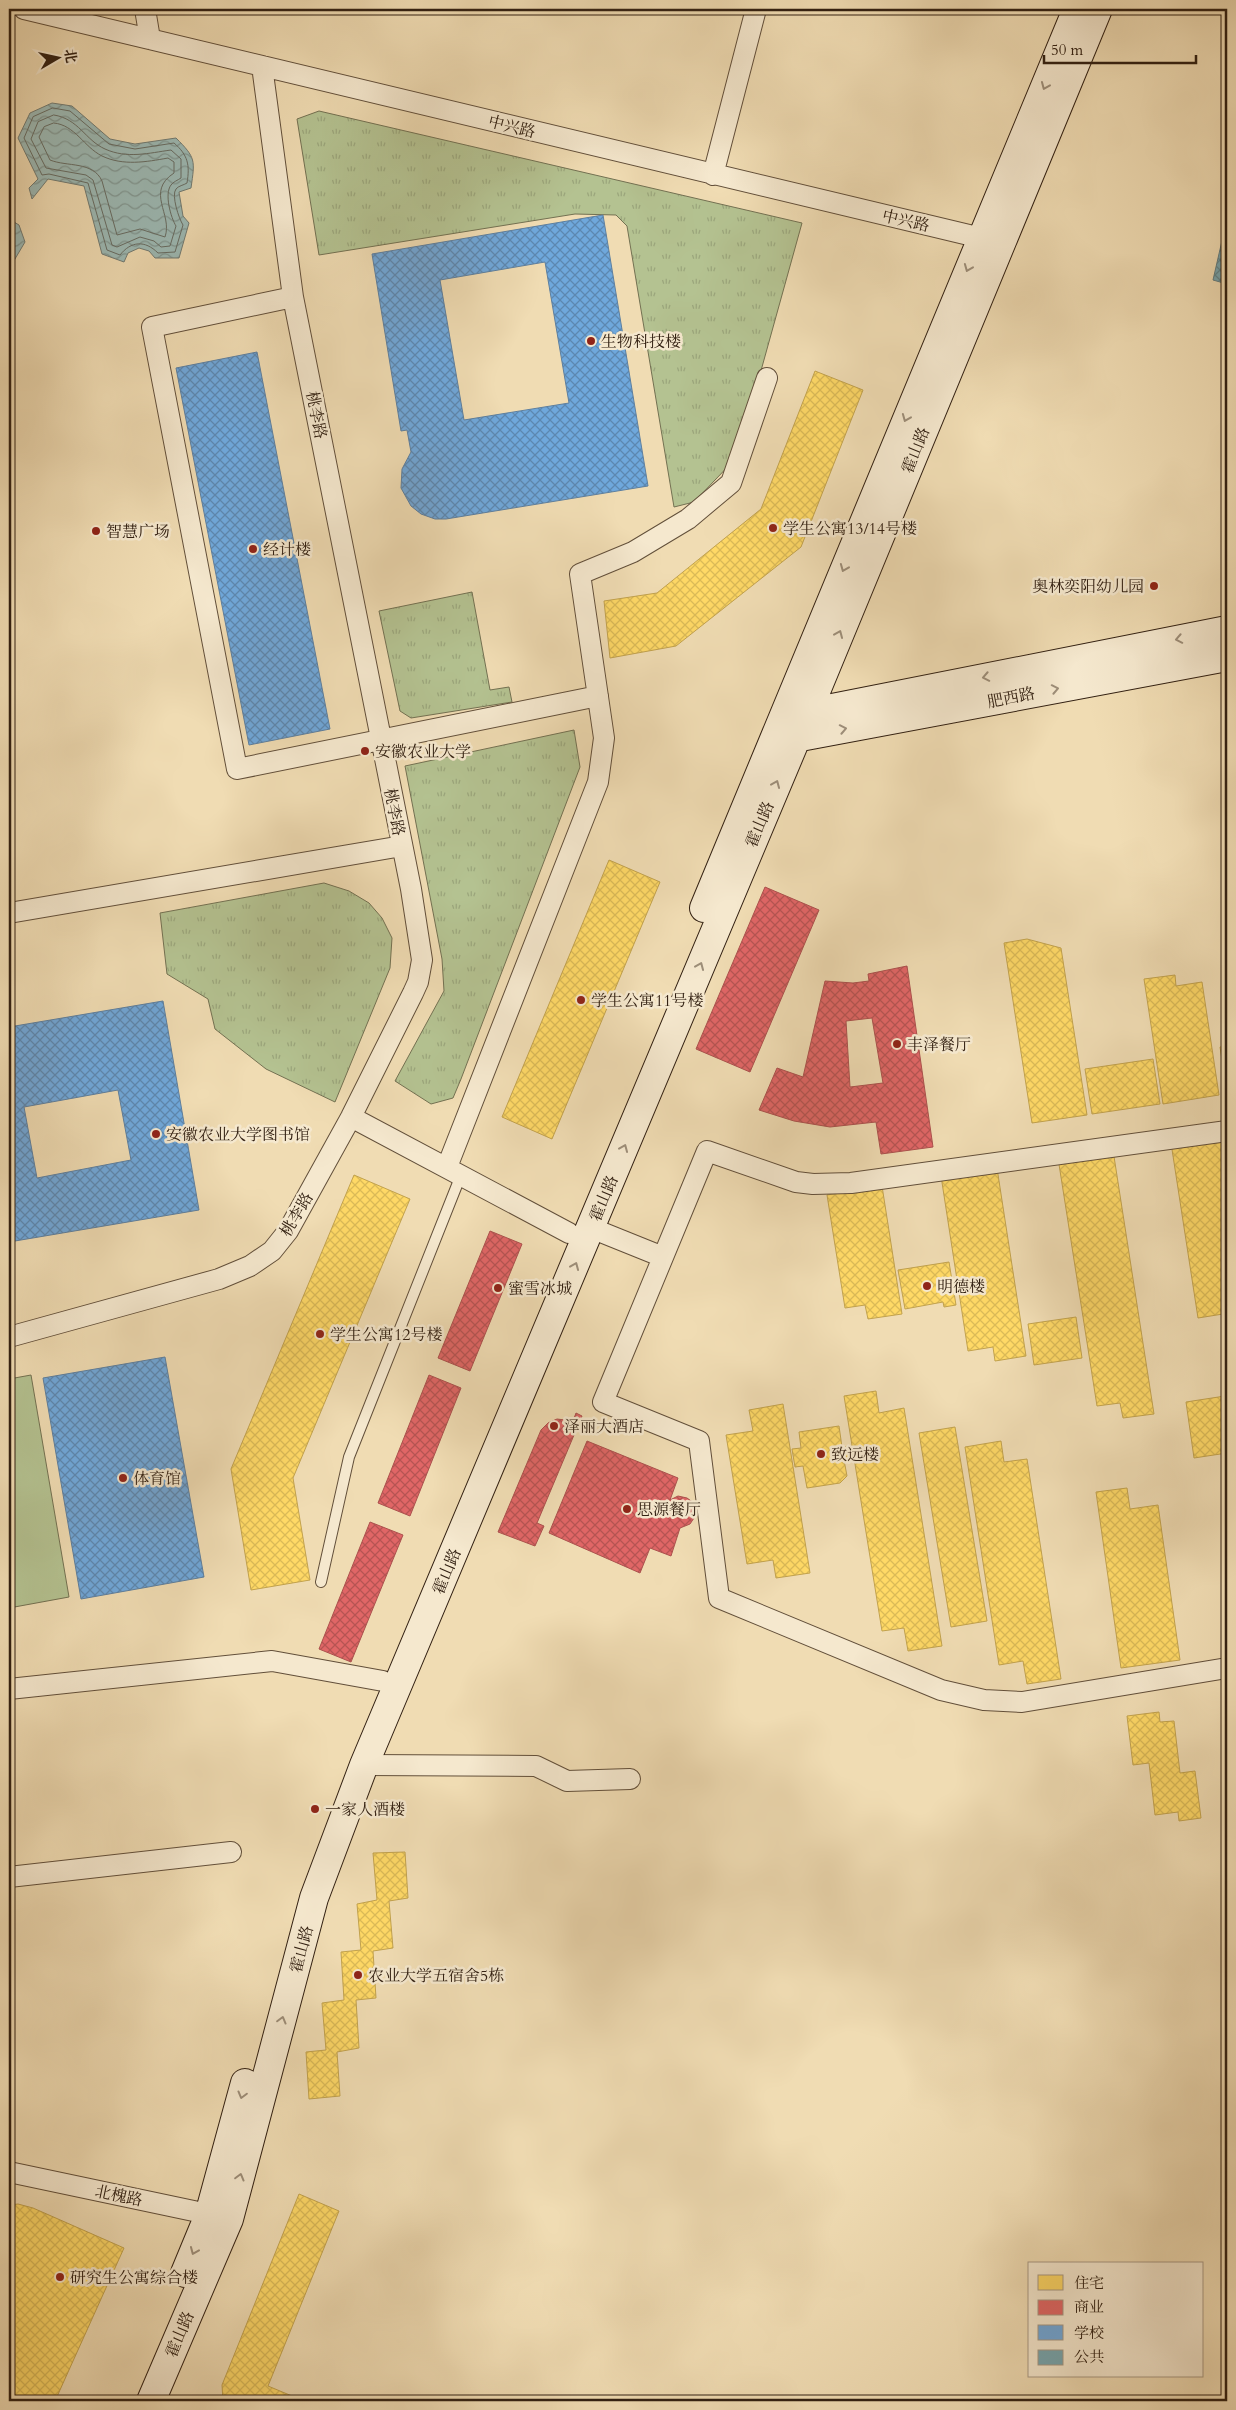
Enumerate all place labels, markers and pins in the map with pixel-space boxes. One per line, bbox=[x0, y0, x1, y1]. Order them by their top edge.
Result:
place label: 生物科技楼 bbox=[601, 331, 681, 353]
marker: 生物科技楼 bbox=[585, 335, 597, 347]
place label: 学生公寓13/14号楼 bbox=[783, 518, 917, 540]
place label: 智慧广场 bbox=[106, 521, 170, 543]
marker: 学生公寓13/14号楼 bbox=[767, 522, 779, 534]
marker: 智慧广场 bbox=[90, 525, 102, 537]
place label: 经计楼 bbox=[263, 539, 311, 561]
marker: 经计楼 bbox=[247, 543, 259, 555]
place label: 奥林奕阳幼儿园 bbox=[1032, 576, 1144, 598]
marker: 奥林奕阳幼儿园 bbox=[1148, 580, 1160, 592]
place label: 安徽农业大学 bbox=[375, 741, 471, 763]
marker: 安徽农业大学 bbox=[359, 745, 371, 757]
place label: 学生公寓11号楼 bbox=[591, 990, 703, 1012]
marker: 学生公寓11号楼 bbox=[575, 994, 587, 1006]
place label: 丰泽餐厅 bbox=[907, 1034, 971, 1056]
marker: 丰泽餐厅 bbox=[891, 1038, 903, 1050]
place label: 安徽农业大学图书馆 bbox=[166, 1124, 310, 1146]
marker: 安徽农业大学图书馆 bbox=[150, 1128, 162, 1140]
place label: 明德楼 bbox=[937, 1276, 985, 1298]
place label: 蜜雪冰城 bbox=[508, 1278, 572, 1300]
marker: 明德楼 bbox=[921, 1280, 933, 1292]
marker: 蜜雪冰城 bbox=[492, 1282, 504, 1294]
place label: 学生公寓12号楼 bbox=[330, 1324, 442, 1346]
marker: 学生公寓12号楼 bbox=[314, 1328, 326, 1340]
place label: 泽丽大酒店 bbox=[564, 1416, 644, 1438]
marker: 泽丽大酒店 bbox=[548, 1420, 560, 1432]
place label: 致远楼 bbox=[831, 1444, 879, 1466]
marker: 致远楼 bbox=[815, 1448, 827, 1460]
place label: 体育馆 bbox=[133, 1468, 181, 1490]
marker: 体育馆 bbox=[117, 1472, 129, 1484]
place label: 思源餐厅 bbox=[637, 1499, 701, 1521]
marker: 思源餐厅 bbox=[621, 1503, 633, 1515]
place label: 一家人酒楼 bbox=[325, 1799, 405, 1821]
marker: 一家人酒楼 bbox=[309, 1803, 321, 1815]
place label: 农业大学五宿舍5栋 bbox=[368, 1965, 504, 1987]
marker: 农业大学五宿舍5栋 bbox=[352, 1969, 364, 1981]
place label: 研究生公寓综合楼 bbox=[70, 2267, 198, 2289]
marker: 研究生公寓综合楼 bbox=[54, 2271, 66, 2283]

